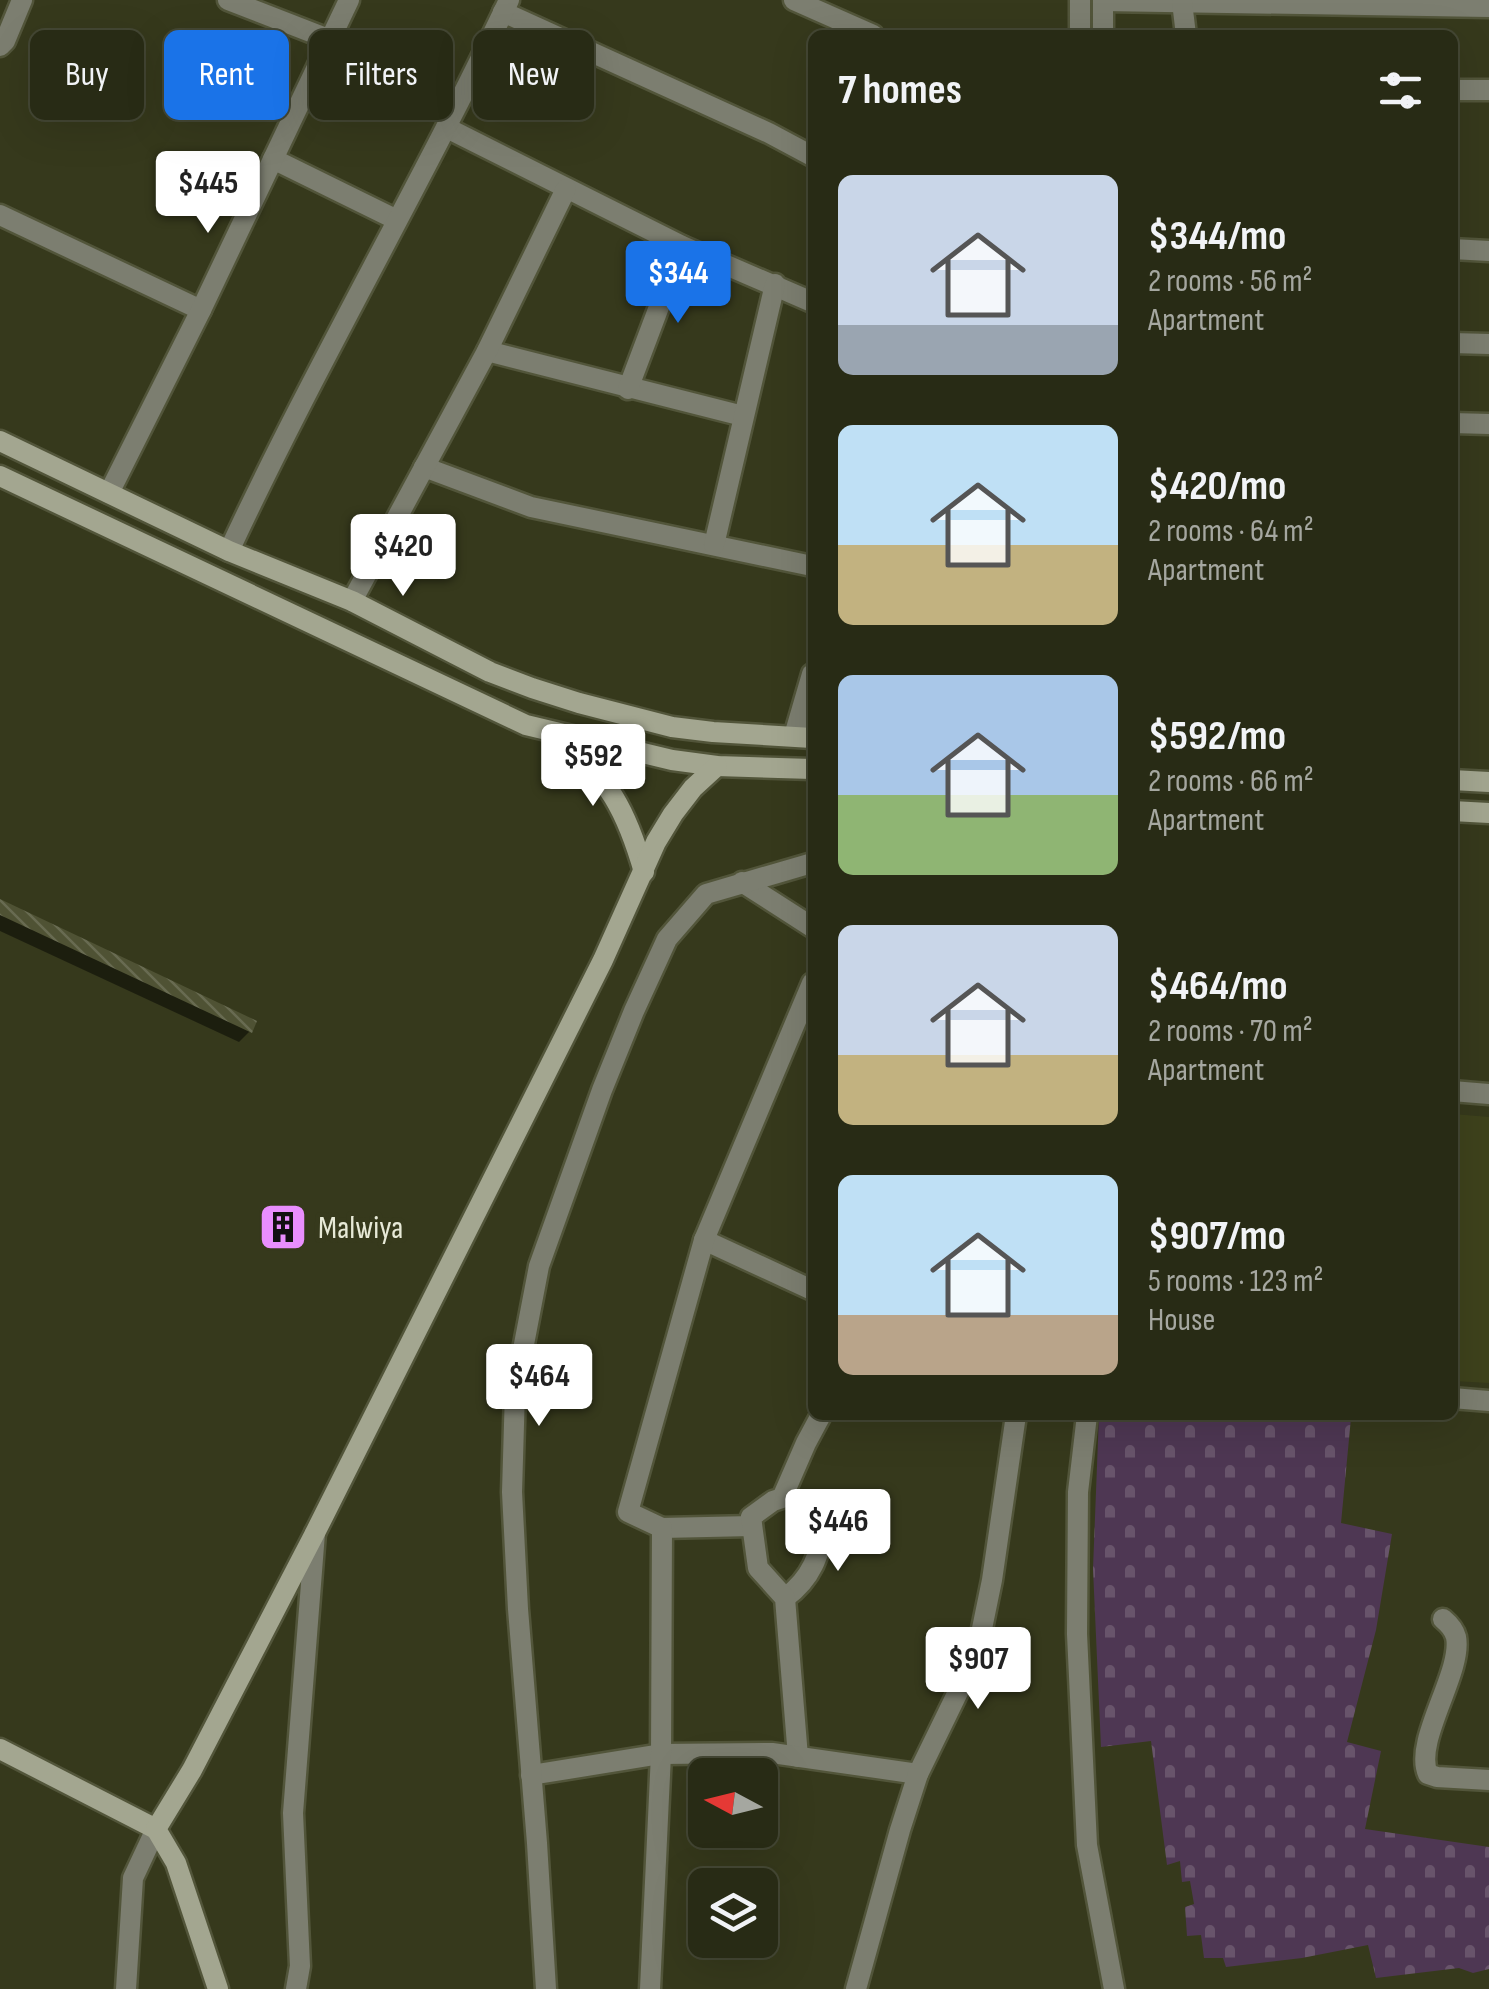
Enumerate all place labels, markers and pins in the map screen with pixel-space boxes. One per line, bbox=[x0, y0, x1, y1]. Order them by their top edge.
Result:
pin: $445 bbox=[149, 151, 267, 236]
pin: $344 bbox=[619, 241, 737, 326]
pin: $420 bbox=[344, 514, 462, 599]
pin: $592 bbox=[534, 724, 652, 809]
building icon: Malwiya bbox=[257, 1201, 309, 1253]
place label: Malwiya bbox=[318, 1209, 403, 1248]
pin: $464 bbox=[480, 1344, 598, 1429]
pin: $446 bbox=[779, 1489, 897, 1574]
pin: $907 bbox=[919, 1627, 1037, 1712]

